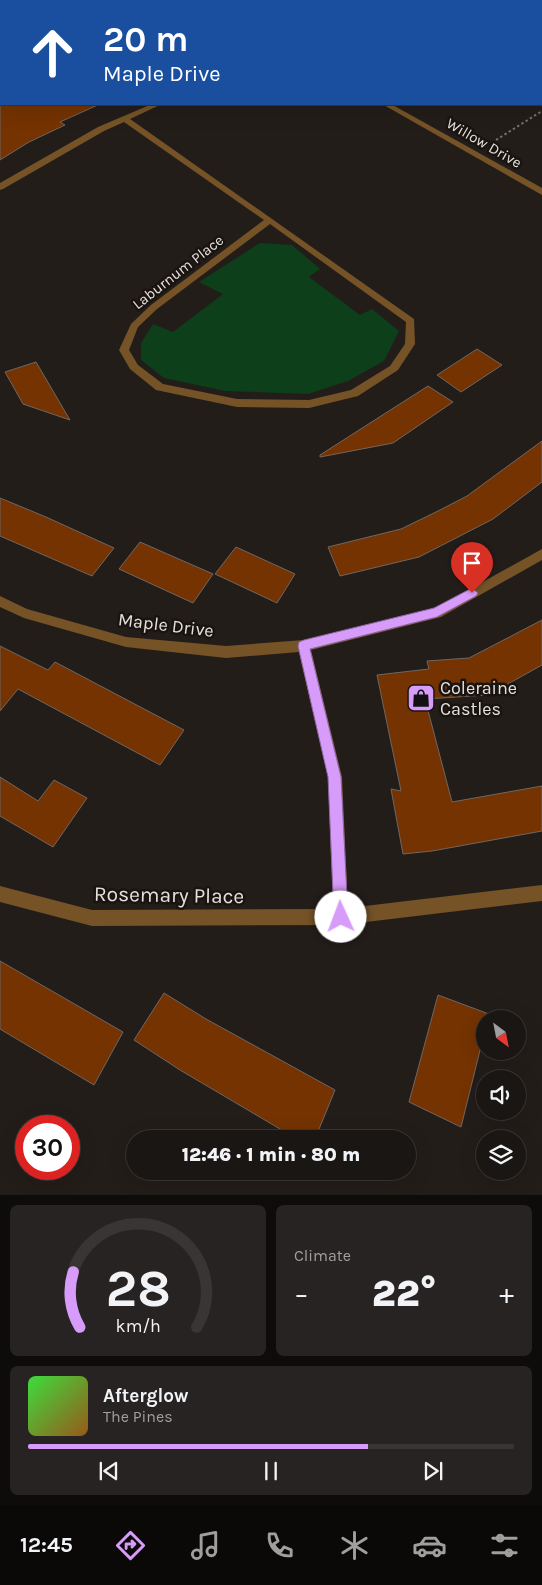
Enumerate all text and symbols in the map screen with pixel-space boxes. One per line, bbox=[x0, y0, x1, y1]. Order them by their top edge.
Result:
text: 20 m bbox=[103, 19, 188, 60]
icon: ahead bbox=[20, 20, 85, 85]
text: Maple Drive bbox=[103, 61, 221, 87]
street label: Willow Drive bbox=[443, 114, 525, 172]
street label: Laburnum Place bbox=[129, 231, 227, 313]
pin bbox=[451, 542, 493, 593]
icon: arrive bbox=[458, 549, 486, 577]
street label: Maple Drive bbox=[117, 608, 215, 642]
place label: Coleraine Castles bbox=[440, 677, 517, 720]
shop icon: Coleraine Castles bbox=[406, 683, 436, 713]
street label: Rosemary Place bbox=[94, 882, 244, 908]
position arrow bbox=[314, 890, 366, 942]
north arrow bbox=[476, 1010, 526, 1060]
map controls bbox=[476, 1010, 526, 1180]
button: sound bbox=[476, 1070, 526, 1120]
speed limit sign: 30 bbox=[15, 1115, 80, 1180]
button: layers bbox=[476, 1130, 526, 1180]
text: 12:46 · 1 min · 80 m bbox=[182, 1144, 360, 1166]
text: Climate bbox=[294, 1246, 351, 1265]
text: 28 bbox=[105, 1258, 171, 1319]
text: 22° bbox=[372, 1271, 436, 1316]
text: − bbox=[294, 1277, 309, 1310]
text: + bbox=[499, 1277, 514, 1310]
text: km/h bbox=[115, 1316, 161, 1337]
text: Afterglow bbox=[103, 1385, 189, 1407]
text: The Pines bbox=[103, 1407, 173, 1426]
icon: previous bbox=[95, 1457, 123, 1485]
icon: pause bbox=[257, 1457, 285, 1485]
icon: next bbox=[419, 1457, 447, 1485]
icon: directions bbox=[113, 1528, 148, 1563]
icon: music bbox=[188, 1528, 223, 1563]
icon: phone bbox=[262, 1528, 297, 1563]
icon: climate bbox=[337, 1528, 372, 1563]
icon: car bbox=[412, 1528, 447, 1563]
icon: filters bbox=[487, 1528, 522, 1563]
text: 12:45 bbox=[20, 1532, 73, 1558]

